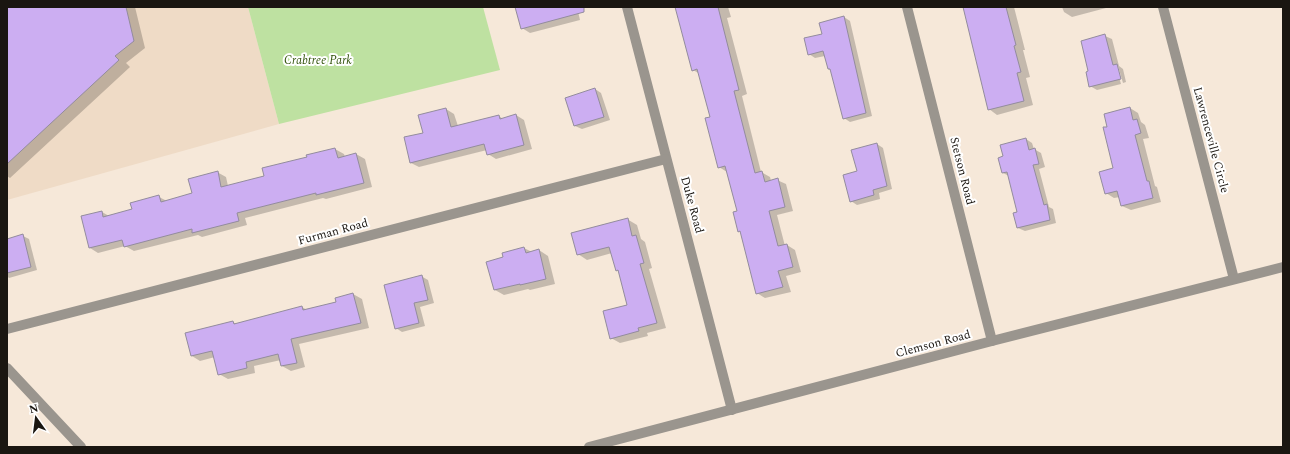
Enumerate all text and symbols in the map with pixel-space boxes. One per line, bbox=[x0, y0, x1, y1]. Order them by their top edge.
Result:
park label: Crabtree Park bbox=[284, 51, 352, 70]
street label: Lawrenceville Circle bbox=[1188, 85, 1234, 195]
street label: Stetson Road bbox=[944, 135, 980, 207]
street label: Duke Road bbox=[675, 174, 709, 236]
street label: Furman Road bbox=[296, 213, 370, 250]
street label: Clemson Road bbox=[893, 325, 973, 363]
north arrow bbox=[16, 398, 56, 438]
text: N bbox=[27, 399, 40, 418]

